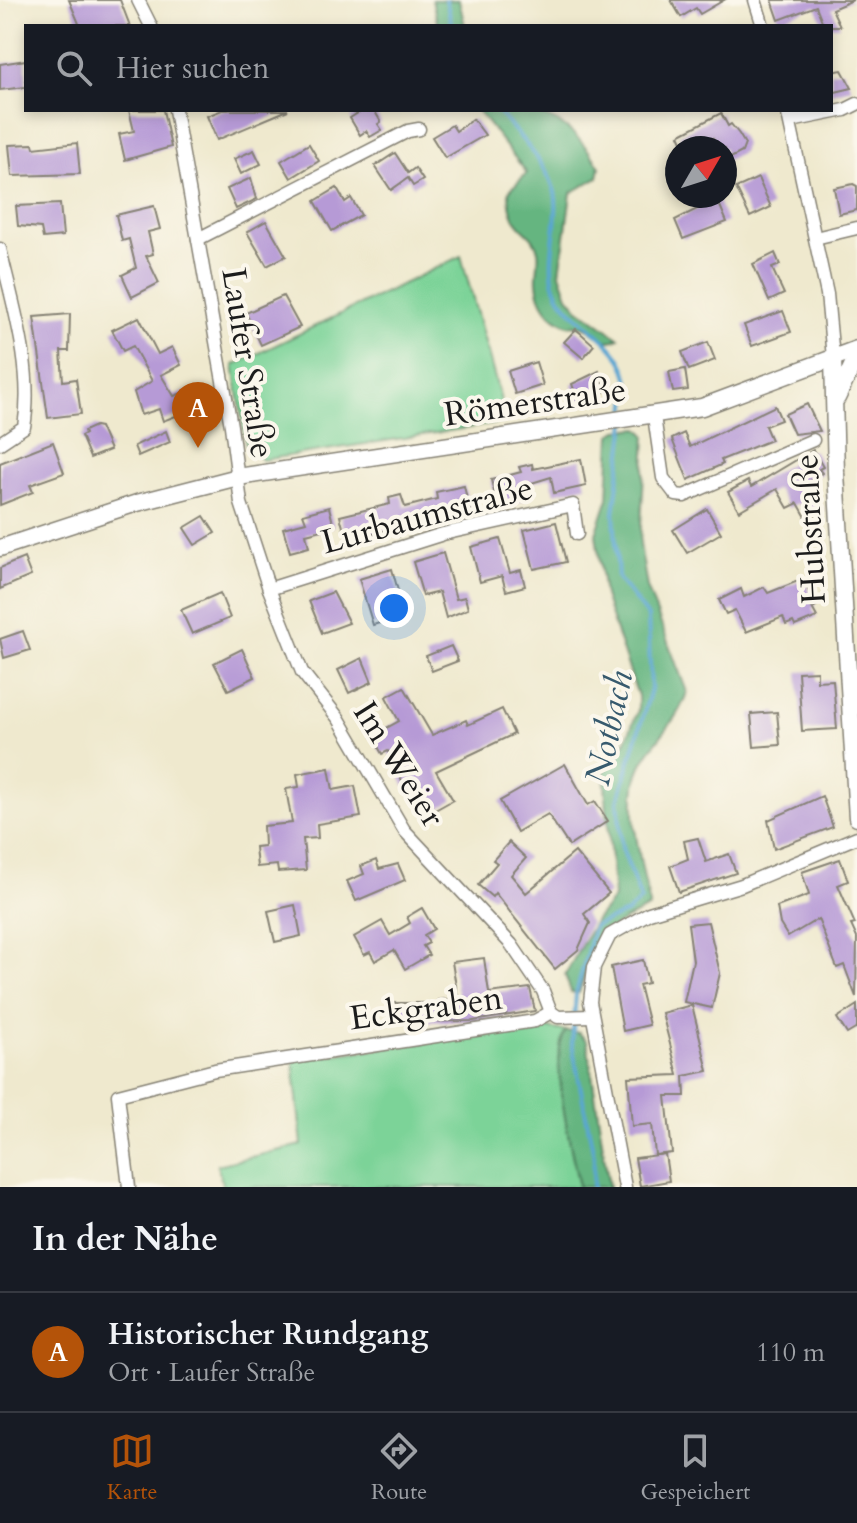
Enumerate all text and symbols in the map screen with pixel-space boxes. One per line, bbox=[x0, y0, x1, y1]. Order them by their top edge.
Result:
search box bbox=[24, 24, 833, 112]
icon: search bbox=[52, 46, 96, 90]
text: Hier suchen bbox=[116, 48, 269, 89]
north arrow bbox=[665, 136, 737, 208]
street label: Laufer Straße bbox=[210, 265, 286, 461]
street label: Römerstraße bbox=[441, 366, 629, 438]
pin: A bbox=[172, 382, 224, 448]
street label: Hubstraße bbox=[783, 453, 837, 605]
street label: Lurbaumstraße bbox=[316, 465, 538, 565]
your location bbox=[374, 588, 414, 628]
water label: Notbach bbox=[573, 666, 645, 790]
street label: Im Weier bbox=[342, 692, 456, 836]
street label: Eckgraben bbox=[347, 975, 505, 1041]
text: In der Nähe bbox=[32, 1216, 218, 1262]
text: Historischer Rundgang bbox=[108, 1314, 429, 1355]
text: A bbox=[48, 1335, 68, 1370]
text: 110 m bbox=[756, 1335, 825, 1370]
text: Ort · Laufer Straße bbox=[108, 1355, 315, 1390]
tab: Karte bbox=[107, 1429, 158, 1507]
tab: Route bbox=[371, 1429, 427, 1507]
tab: Gespeichert bbox=[641, 1429, 750, 1507]

